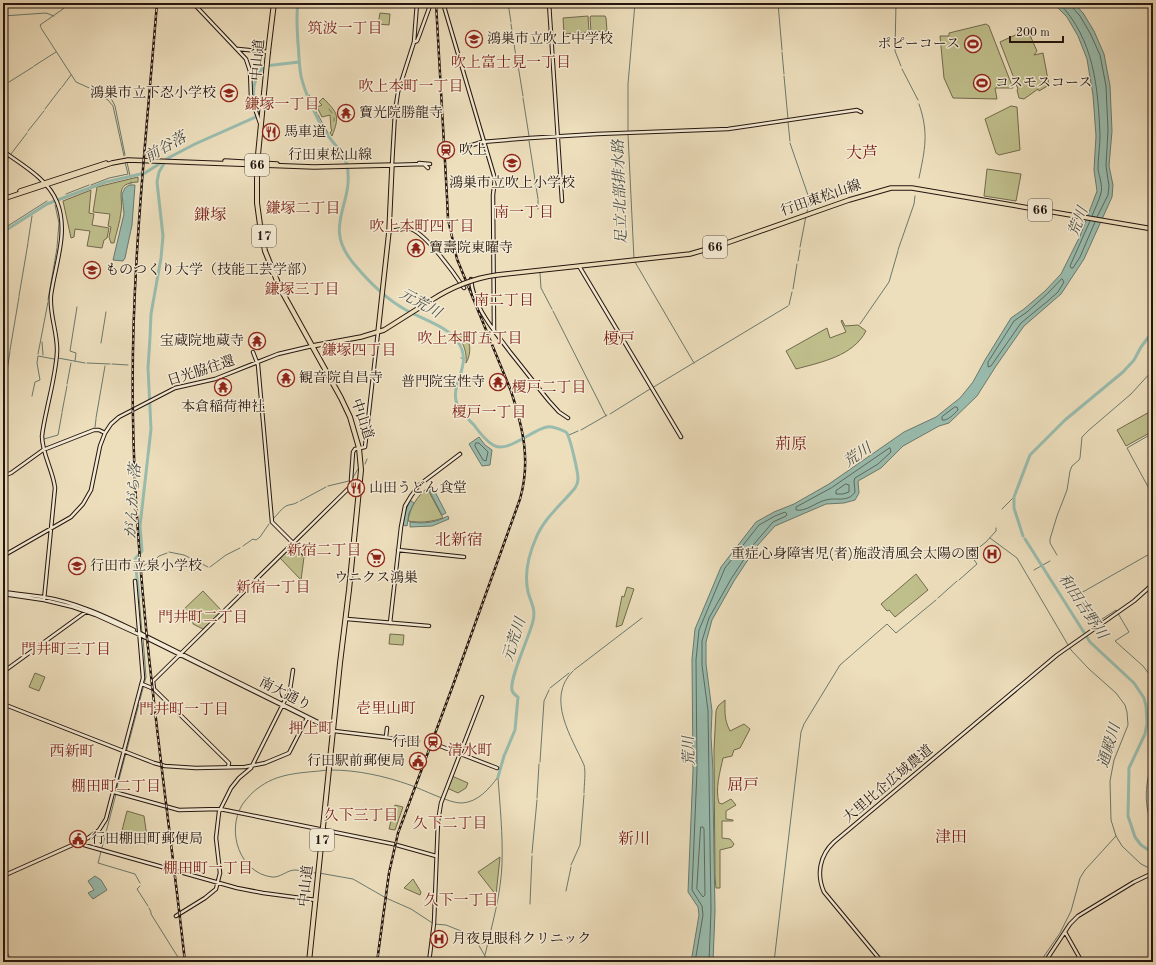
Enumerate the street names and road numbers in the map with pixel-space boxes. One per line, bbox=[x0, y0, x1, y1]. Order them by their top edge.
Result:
street label: 中山道 bbox=[248, 38, 267, 82]
street label: 行田東松山線 bbox=[288, 147, 372, 162]
road number: 66 bbox=[245, 154, 269, 176]
street label: 行田東松山線 bbox=[779, 177, 863, 218]
road number: 66 bbox=[1028, 199, 1052, 221]
road number: 17 bbox=[252, 225, 276, 247]
road number: 66 bbox=[703, 236, 727, 258]
street label: 日光脇往還 bbox=[165, 353, 236, 388]
street label: 中山道 bbox=[349, 397, 376, 441]
street label: 南大通り bbox=[257, 674, 314, 713]
street label: 大里比企広域農道 bbox=[840, 742, 935, 825]
road number: 17 bbox=[310, 829, 334, 851]
street label: 中山道 bbox=[296, 864, 315, 908]

